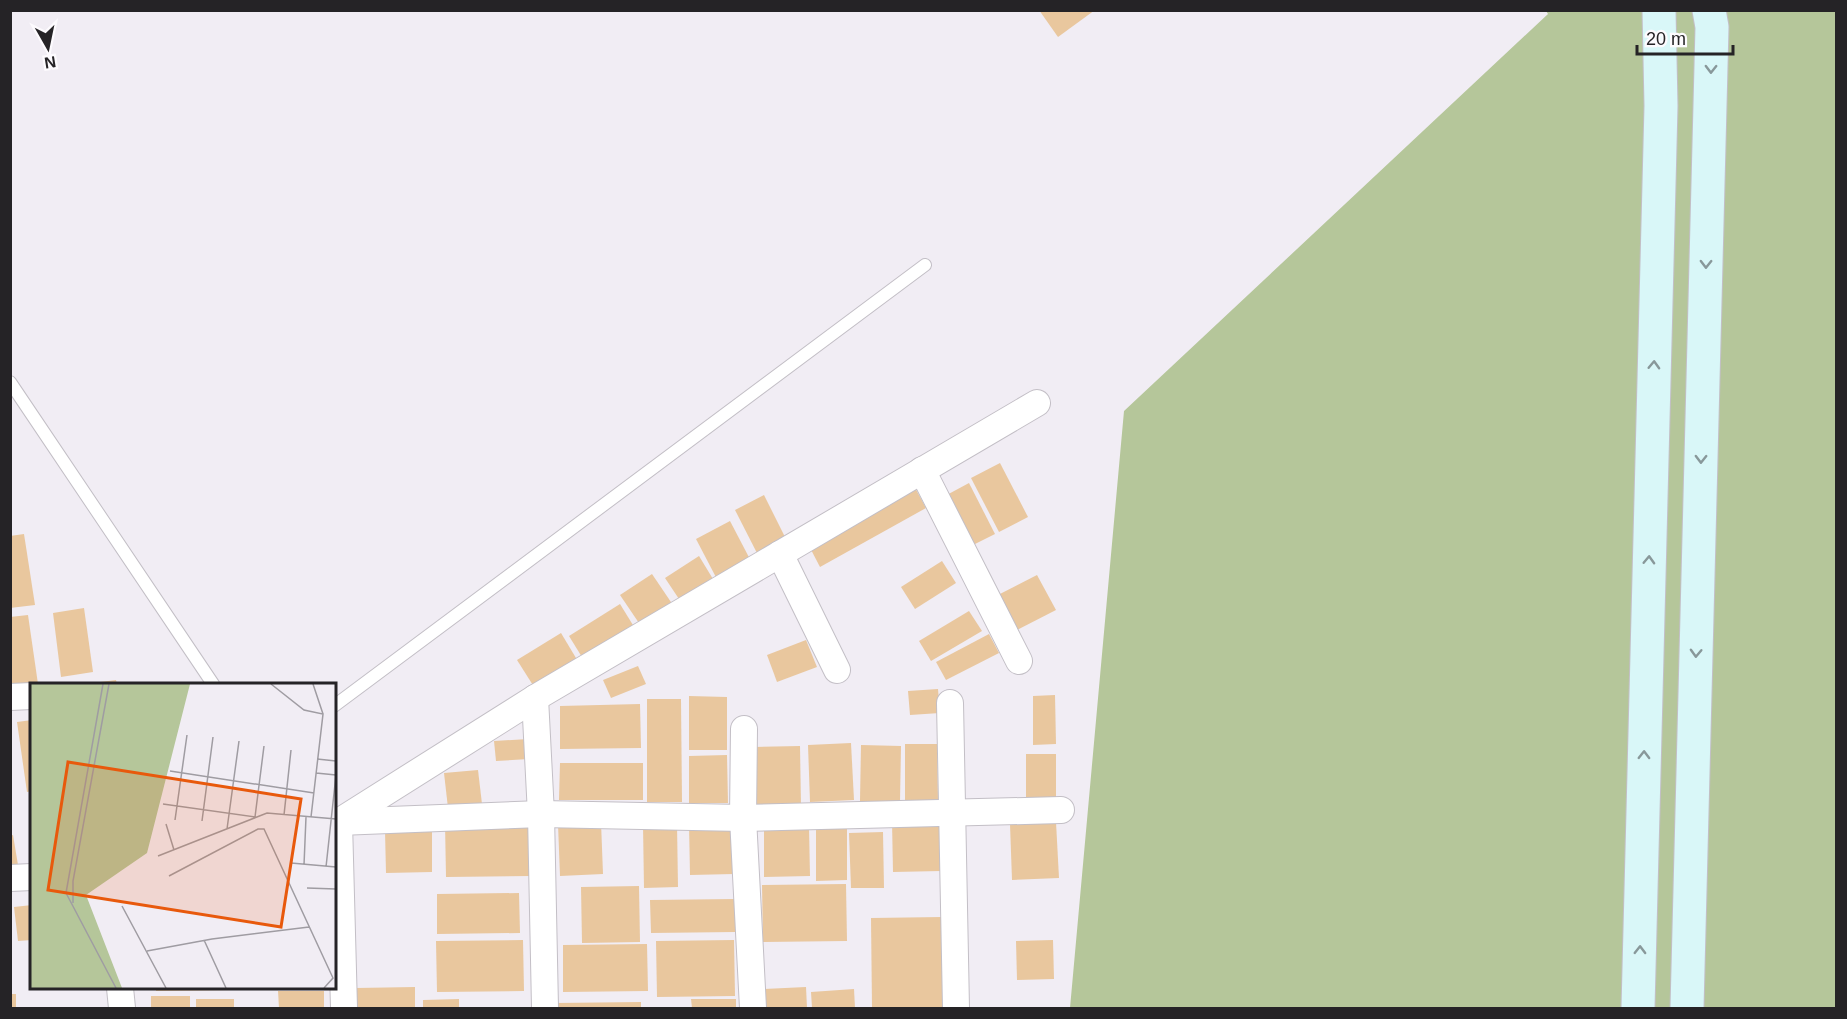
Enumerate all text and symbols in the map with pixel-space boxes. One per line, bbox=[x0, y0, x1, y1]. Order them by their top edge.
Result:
north arrow bbox=[18, 18, 78, 78]
scale bar bbox=[1637, 18, 1733, 56]
text: 20 m bbox=[1646, 29, 1686, 49]
text: N bbox=[43, 53, 57, 72]
one-way arrow bbox=[1705, 64, 1717, 73]
one-way arrow bbox=[1700, 259, 1712, 268]
one-way arrow bbox=[1648, 361, 1660, 370]
one-way arrow bbox=[1695, 454, 1707, 463]
one-way arrow bbox=[1643, 556, 1655, 565]
one-way arrow bbox=[1690, 649, 1702, 658]
inset map bbox=[30, 683, 336, 989]
one-way arrow bbox=[1638, 751, 1651, 760]
one-way arrow bbox=[1633, 946, 1646, 955]

